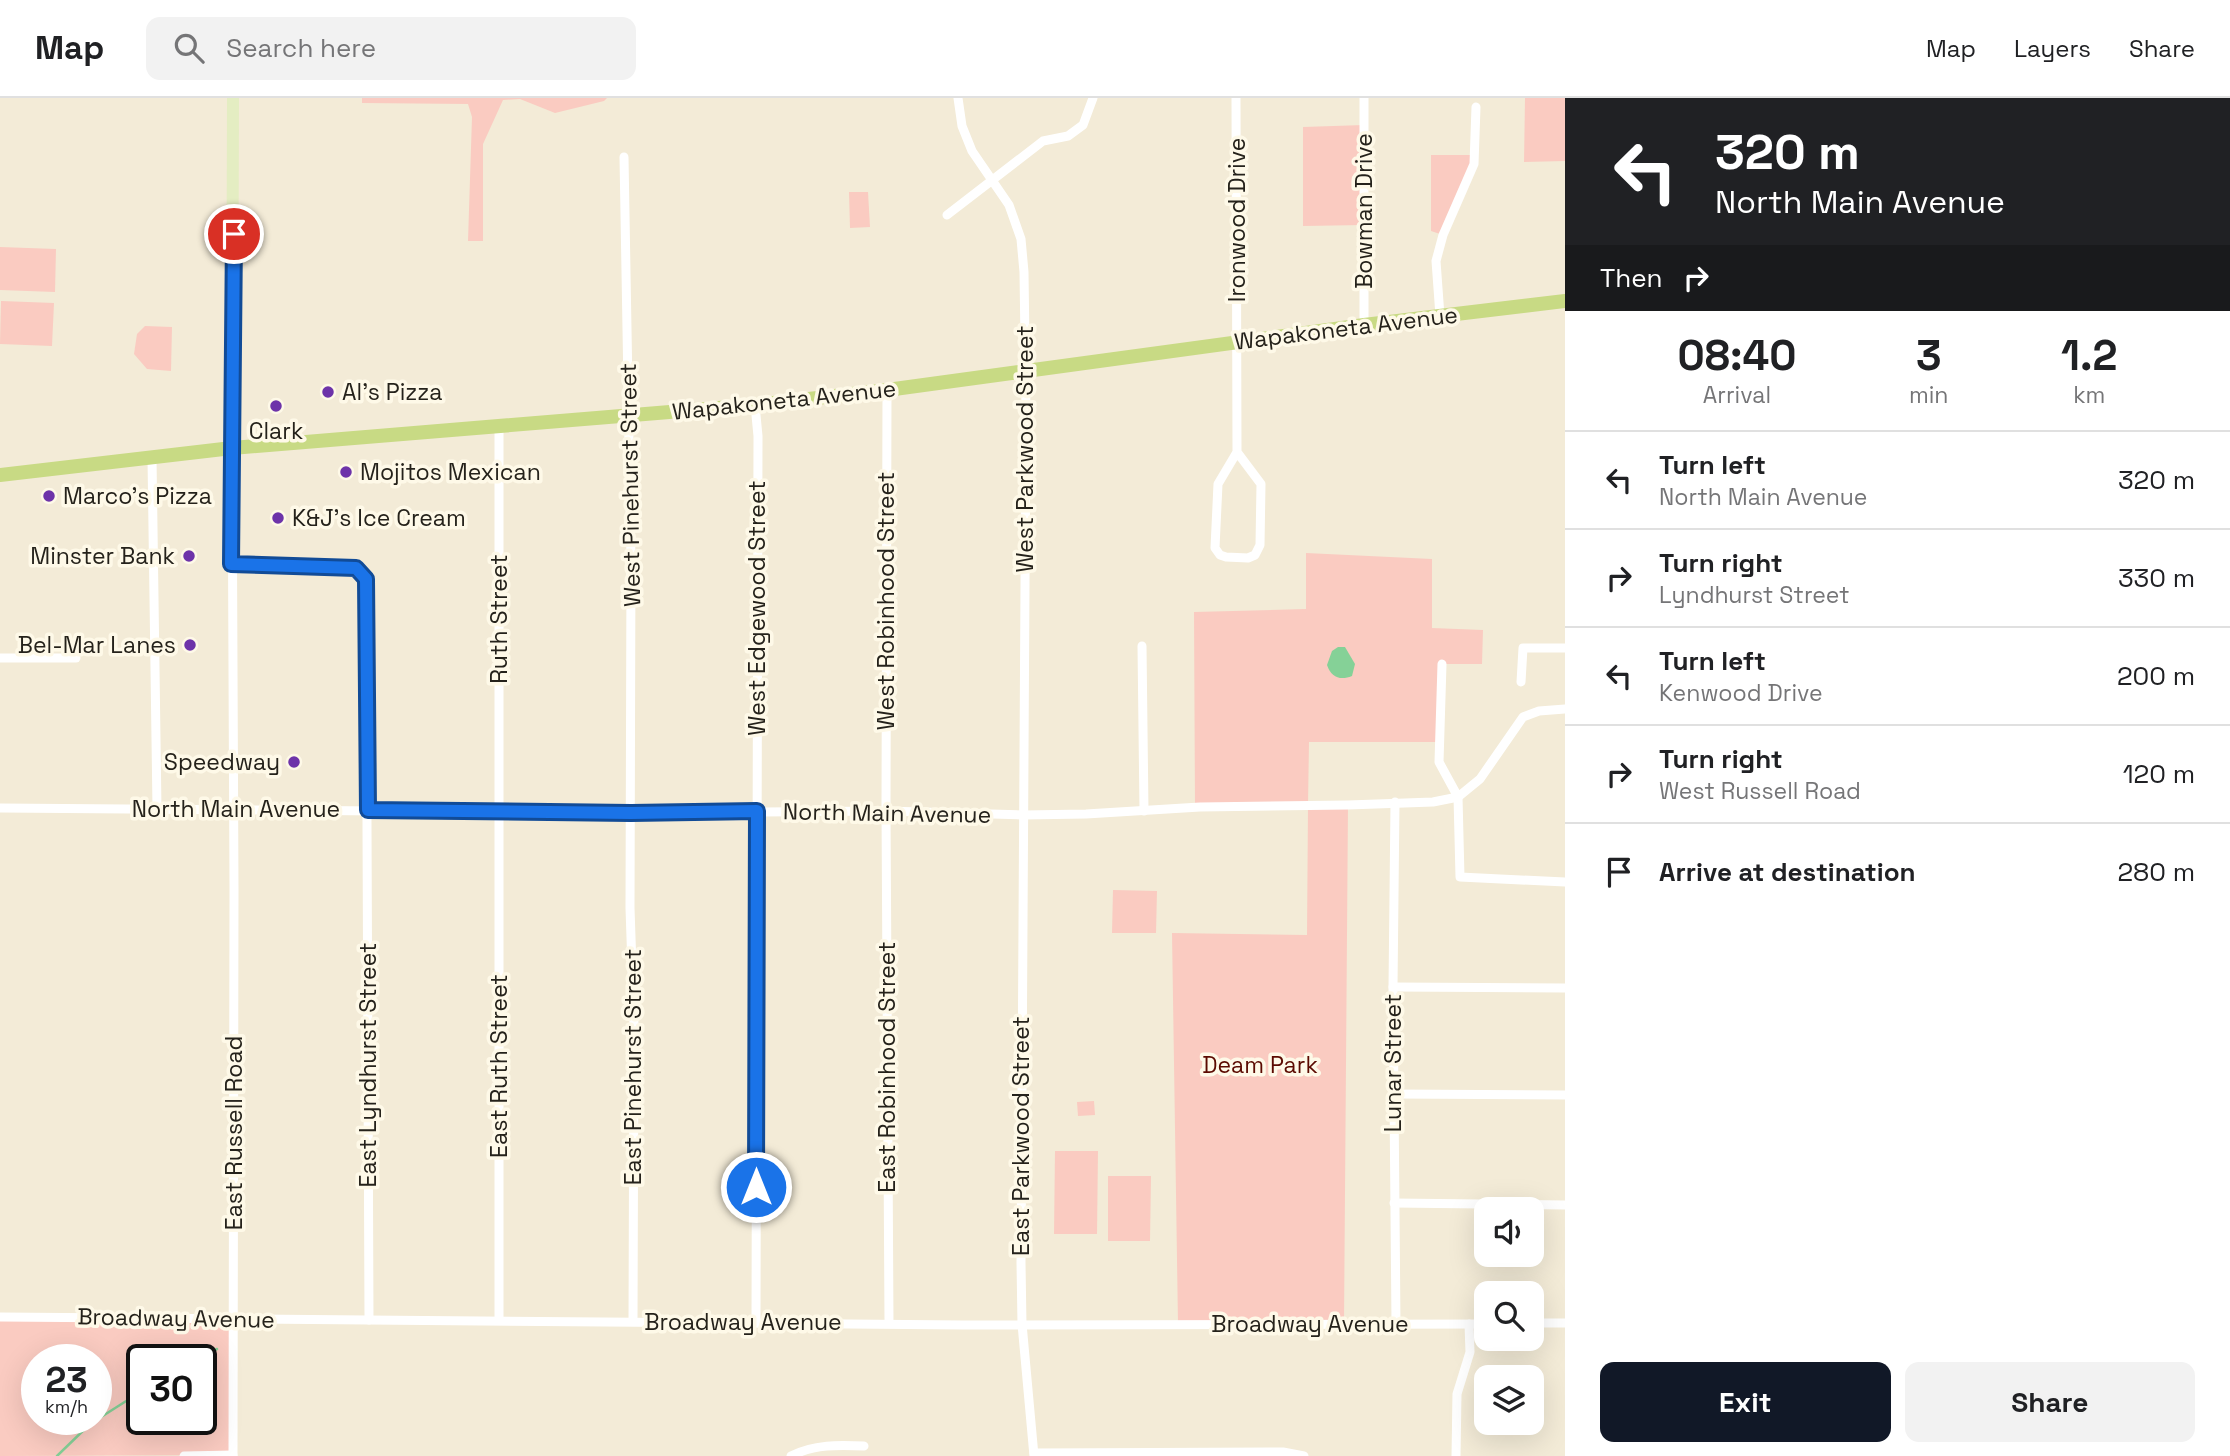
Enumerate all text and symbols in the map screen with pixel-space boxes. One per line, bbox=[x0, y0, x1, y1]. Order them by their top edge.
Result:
search box bbox=[146, 17, 636, 80]
text: Map bbox=[35, 27, 104, 69]
icon: search bbox=[170, 29, 208, 67]
text: Search here bbox=[226, 31, 376, 65]
text: Map bbox=[1926, 33, 1976, 64]
text: Layers bbox=[2014, 33, 2091, 64]
text: Share bbox=[2129, 33, 2195, 64]
text: 320 m bbox=[1715, 121, 1860, 183]
icon: left bbox=[1600, 126, 1691, 217]
street label: Bowman Drive bbox=[1349, 133, 1379, 289]
street label: Ironwood Drive bbox=[1222, 138, 1252, 302]
text: North Main Avenue bbox=[1715, 182, 2005, 222]
pin bbox=[204, 204, 264, 264]
icon: arrive bbox=[215, 215, 253, 253]
icon: right bbox=[1677, 259, 1715, 297]
text: Then bbox=[1600, 261, 1663, 295]
street label: Wapakoneta Avenue bbox=[1233, 299, 1459, 357]
street label: West Parkwood Street bbox=[1010, 325, 1040, 573]
text: 08:40 bbox=[1678, 329, 1796, 382]
text: 3 bbox=[1916, 329, 1941, 382]
text: 1.2 bbox=[2061, 329, 2117, 382]
street label: West Pinehurst Street bbox=[613, 363, 647, 607]
street label: Wapakoneta Avenue bbox=[671, 373, 897, 427]
place label: Al's Pizza bbox=[342, 377, 442, 407]
text: Arrival bbox=[1703, 380, 1771, 410]
text: min bbox=[1909, 380, 1948, 410]
text: km bbox=[2073, 380, 2105, 410]
marker: Al's Pizza bbox=[320, 384, 336, 400]
marker: Clark bbox=[268, 398, 284, 414]
place label: Clark bbox=[249, 416, 303, 446]
text: Turn left bbox=[1659, 448, 1766, 482]
place label: Mojitos Mexican bbox=[360, 457, 541, 487]
icon: left bbox=[1600, 461, 1638, 499]
text: 320 m bbox=[2118, 463, 2195, 497]
marker: Mojitos Mexican bbox=[338, 464, 354, 480]
street label: West Robinhood Street bbox=[871, 472, 901, 730]
street label: West Edgewood Street bbox=[742, 480, 772, 736]
place label: Marco's Pizza bbox=[63, 481, 212, 511]
text: North Main Avenue bbox=[1659, 482, 1867, 512]
marker: Marco's Pizza bbox=[41, 488, 57, 504]
place label: K&J's Ice Cream bbox=[292, 503, 466, 533]
marker: K&J's Ice Cream bbox=[270, 510, 286, 526]
place label: Minster Bank bbox=[30, 541, 175, 571]
text: Turn right bbox=[1659, 546, 1783, 580]
marker: Minster Bank bbox=[181, 548, 197, 564]
street label: Ruth Street bbox=[484, 554, 514, 684]
icon: right bbox=[1600, 559, 1638, 597]
text: 330 m bbox=[2118, 561, 2195, 595]
text: Lyndhurst Street bbox=[1659, 580, 1850, 610]
place label: Bel-Mar Lanes bbox=[18, 630, 176, 660]
marker: Bel-Mar Lanes bbox=[182, 637, 198, 653]
text: Turn left bbox=[1659, 644, 1766, 678]
icon: left bbox=[1600, 657, 1638, 695]
text: 200 m bbox=[2117, 659, 2195, 693]
text: Kenwood Drive bbox=[1659, 678, 1823, 708]
text: Turn right bbox=[1659, 742, 1783, 776]
place label: Speedway bbox=[164, 747, 280, 777]
marker: Speedway bbox=[286, 754, 302, 770]
icon: right bbox=[1600, 755, 1638, 793]
text: 120 m bbox=[2123, 757, 2195, 791]
text: West Russell Road bbox=[1659, 776, 1861, 806]
street label: North Main Avenue bbox=[132, 794, 340, 824]
street label: North Main Avenue bbox=[783, 796, 991, 830]
icon: arrive bbox=[1600, 853, 1638, 891]
text: Arrive at destination bbox=[1659, 855, 1916, 889]
text: 280 m bbox=[2117, 855, 2195, 889]
street label: East Robinhood Street bbox=[872, 941, 902, 1193]
street label: East Lyndhurst Street bbox=[353, 943, 383, 1187]
street label: East Pinehurst Street bbox=[618, 949, 648, 1185]
street label: East Ruth Street bbox=[484, 974, 514, 1158]
street label: Lunar Street bbox=[1378, 994, 1408, 1132]
street label: East Parkwood Street bbox=[1006, 1016, 1036, 1256]
street label: East Russell Road bbox=[219, 1036, 249, 1230]
park label: Deam Park bbox=[1202, 1050, 1318, 1080]
position arrow bbox=[719, 1150, 793, 1224]
map controls bbox=[1474, 1197, 1544, 1435]
button: sound bbox=[1474, 1197, 1544, 1267]
button: search bbox=[1474, 1281, 1544, 1351]
street label: Broadway Avenue bbox=[77, 1301, 275, 1335]
street label: Broadway Avenue bbox=[644, 1307, 842, 1337]
street label: Broadway Avenue bbox=[1211, 1309, 1409, 1339]
speed limit sign: 30 bbox=[126, 1344, 217, 1435]
text: 23 bbox=[45, 1358, 88, 1402]
button: Exit bbox=[1600, 1362, 1891, 1442]
button: Share bbox=[1905, 1362, 2195, 1442]
button: layers bbox=[1474, 1365, 1544, 1435]
text: km/h bbox=[45, 1395, 88, 1418]

